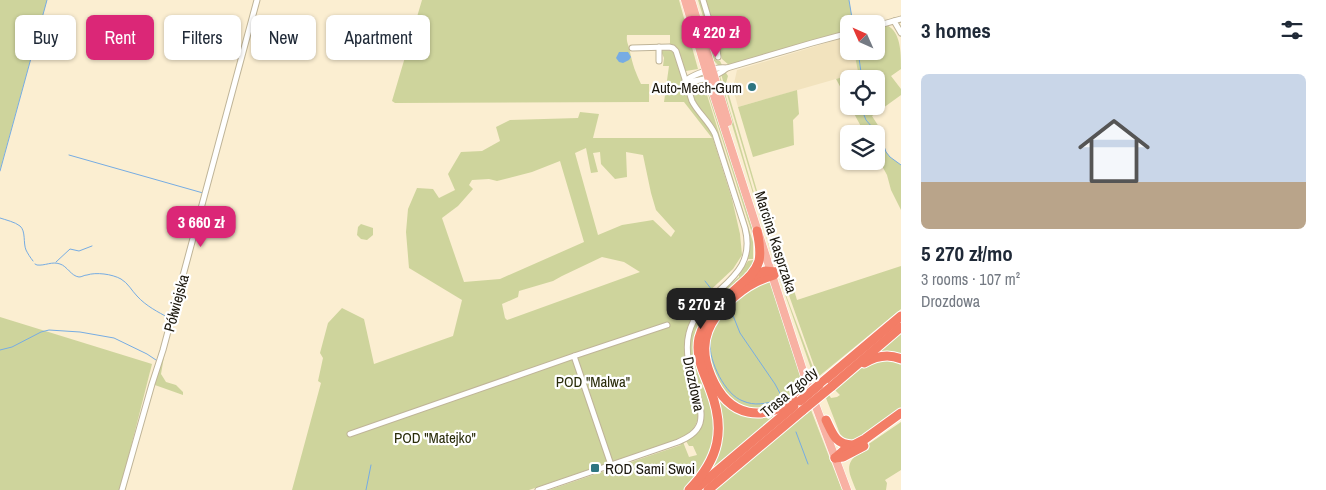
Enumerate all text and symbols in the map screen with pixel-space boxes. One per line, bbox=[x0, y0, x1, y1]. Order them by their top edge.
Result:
chip: Buy bbox=[15, 15, 76, 60]
chip: Rent bbox=[86, 15, 154, 60]
chip: Filters bbox=[164, 15, 241, 60]
chip: New bbox=[251, 15, 316, 60]
chip: Apartment bbox=[326, 15, 430, 60]
pin: 4 220 zł bbox=[664, 15, 768, 58]
north arrow bbox=[840, 15, 885, 60]
map controls bbox=[840, 15, 885, 170]
text: 3 homes bbox=[921, 16, 991, 45]
icon: filters bbox=[1278, 16, 1306, 44]
text: 4 220 zł bbox=[693, 21, 739, 43]
button: locate bbox=[840, 70, 885, 115]
place label: Auto-Mech-Gum bbox=[651, 77, 742, 98]
marker: Auto-Mech-Gum bbox=[746, 81, 758, 93]
icon: home bbox=[1069, 106, 1159, 196]
button: layers bbox=[840, 125, 885, 170]
street label: Marcina Kasprzaka bbox=[750, 188, 802, 296]
pin: 3 660 zł bbox=[149, 206, 253, 248]
text: 3 660 zł bbox=[178, 211, 224, 233]
text: 5 270 zł/mo bbox=[921, 239, 1013, 268]
text: 3 rooms · 107 m² bbox=[921, 268, 1020, 290]
street label: Półwiejska bbox=[158, 272, 194, 334]
pin: 5 270 zł bbox=[649, 288, 753, 330]
text: Drozdowa bbox=[921, 290, 980, 312]
text: 5 270 zł bbox=[678, 293, 724, 315]
street label: Drozdowa bbox=[678, 355, 710, 413]
street label: Trasa Zgody bbox=[756, 361, 823, 422]
park label: POD "Malwa" bbox=[556, 371, 630, 392]
park label: POD "Matejko" bbox=[394, 427, 476, 448]
place label: ROD Sami Swoi bbox=[605, 458, 695, 479]
marker: ROD Sami Swoi bbox=[589, 462, 601, 474]

